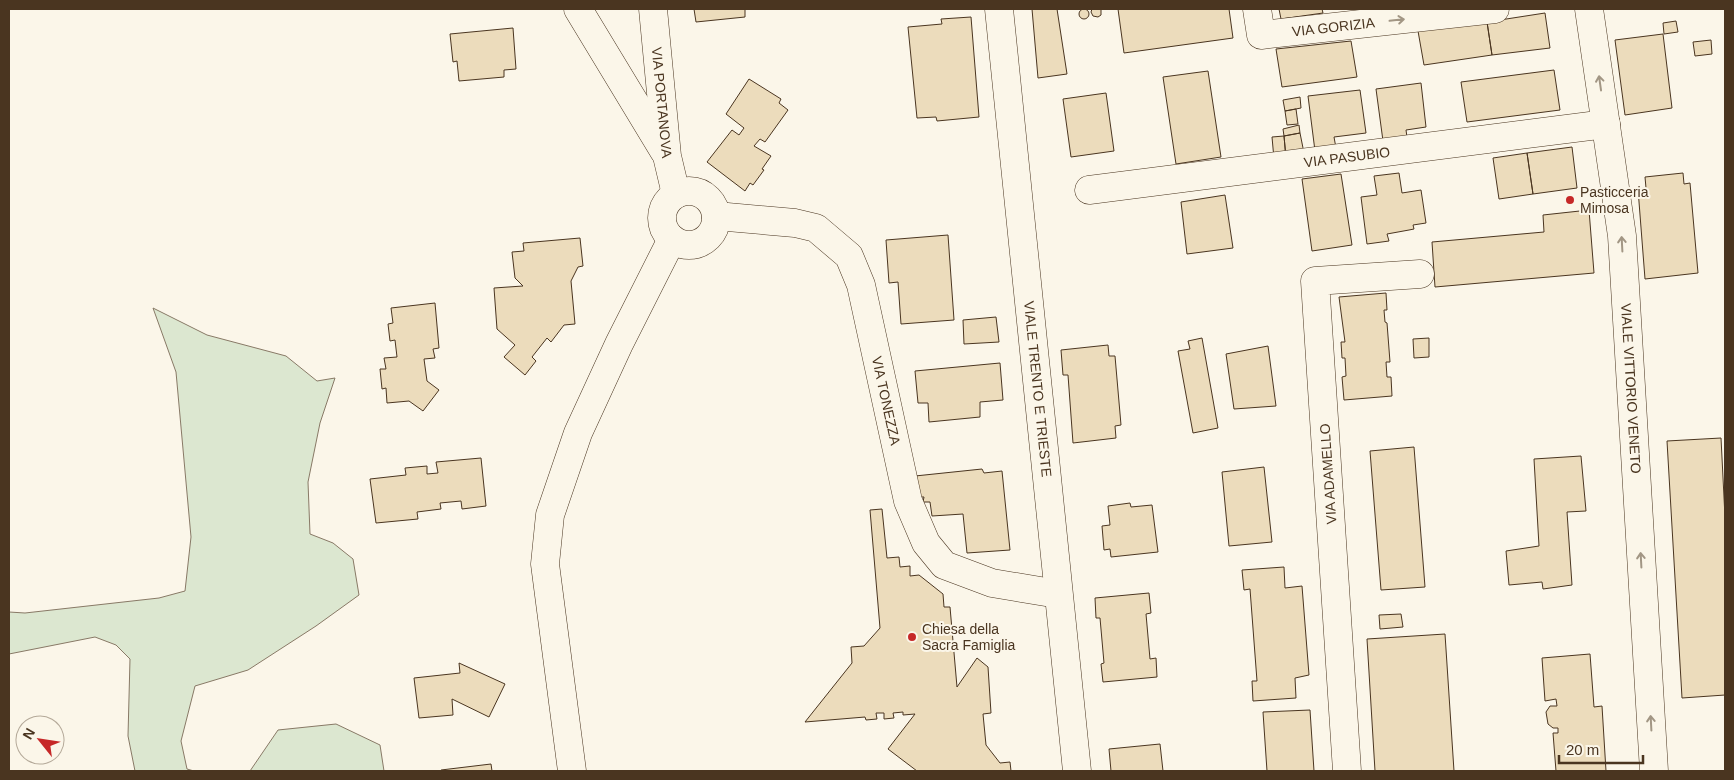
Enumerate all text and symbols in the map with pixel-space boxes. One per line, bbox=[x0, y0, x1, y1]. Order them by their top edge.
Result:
street label: VIA GORIZIA bbox=[1291, 14, 1376, 40]
one-way arrow bbox=[1388, 15, 1404, 25]
street label: VIA PORTANOVA bbox=[649, 46, 675, 159]
one-way arrow bbox=[1595, 75, 1605, 91]
street label: VIA PASUBIO bbox=[1303, 144, 1391, 171]
place label: Pasticceria Mimosa bbox=[1580, 184, 1649, 216]
marker: Pasticceria Mimosa bbox=[1564, 194, 1576, 206]
one-way arrow bbox=[1618, 236, 1627, 252]
street label: VIALE TRENTO E TRIESTE bbox=[1021, 300, 1055, 478]
street label: VIALE VITTORIO VENETO bbox=[1618, 303, 1644, 474]
street label: VIA TONEZZA bbox=[869, 355, 904, 447]
street label: VIA ADAMELLO bbox=[1316, 423, 1340, 525]
one-way arrow bbox=[1637, 553, 1646, 569]
place label: Chiesa della Sacra Famiglia bbox=[922, 621, 1016, 653]
marker: Chiesa della Sacra Famiglia bbox=[906, 631, 918, 643]
north arrow bbox=[15, 715, 65, 765]
one-way arrow bbox=[1647, 715, 1656, 731]
text: N bbox=[19, 725, 38, 742]
scale bar bbox=[1559, 732, 1643, 764]
text: 20 m bbox=[1566, 741, 1599, 758]

